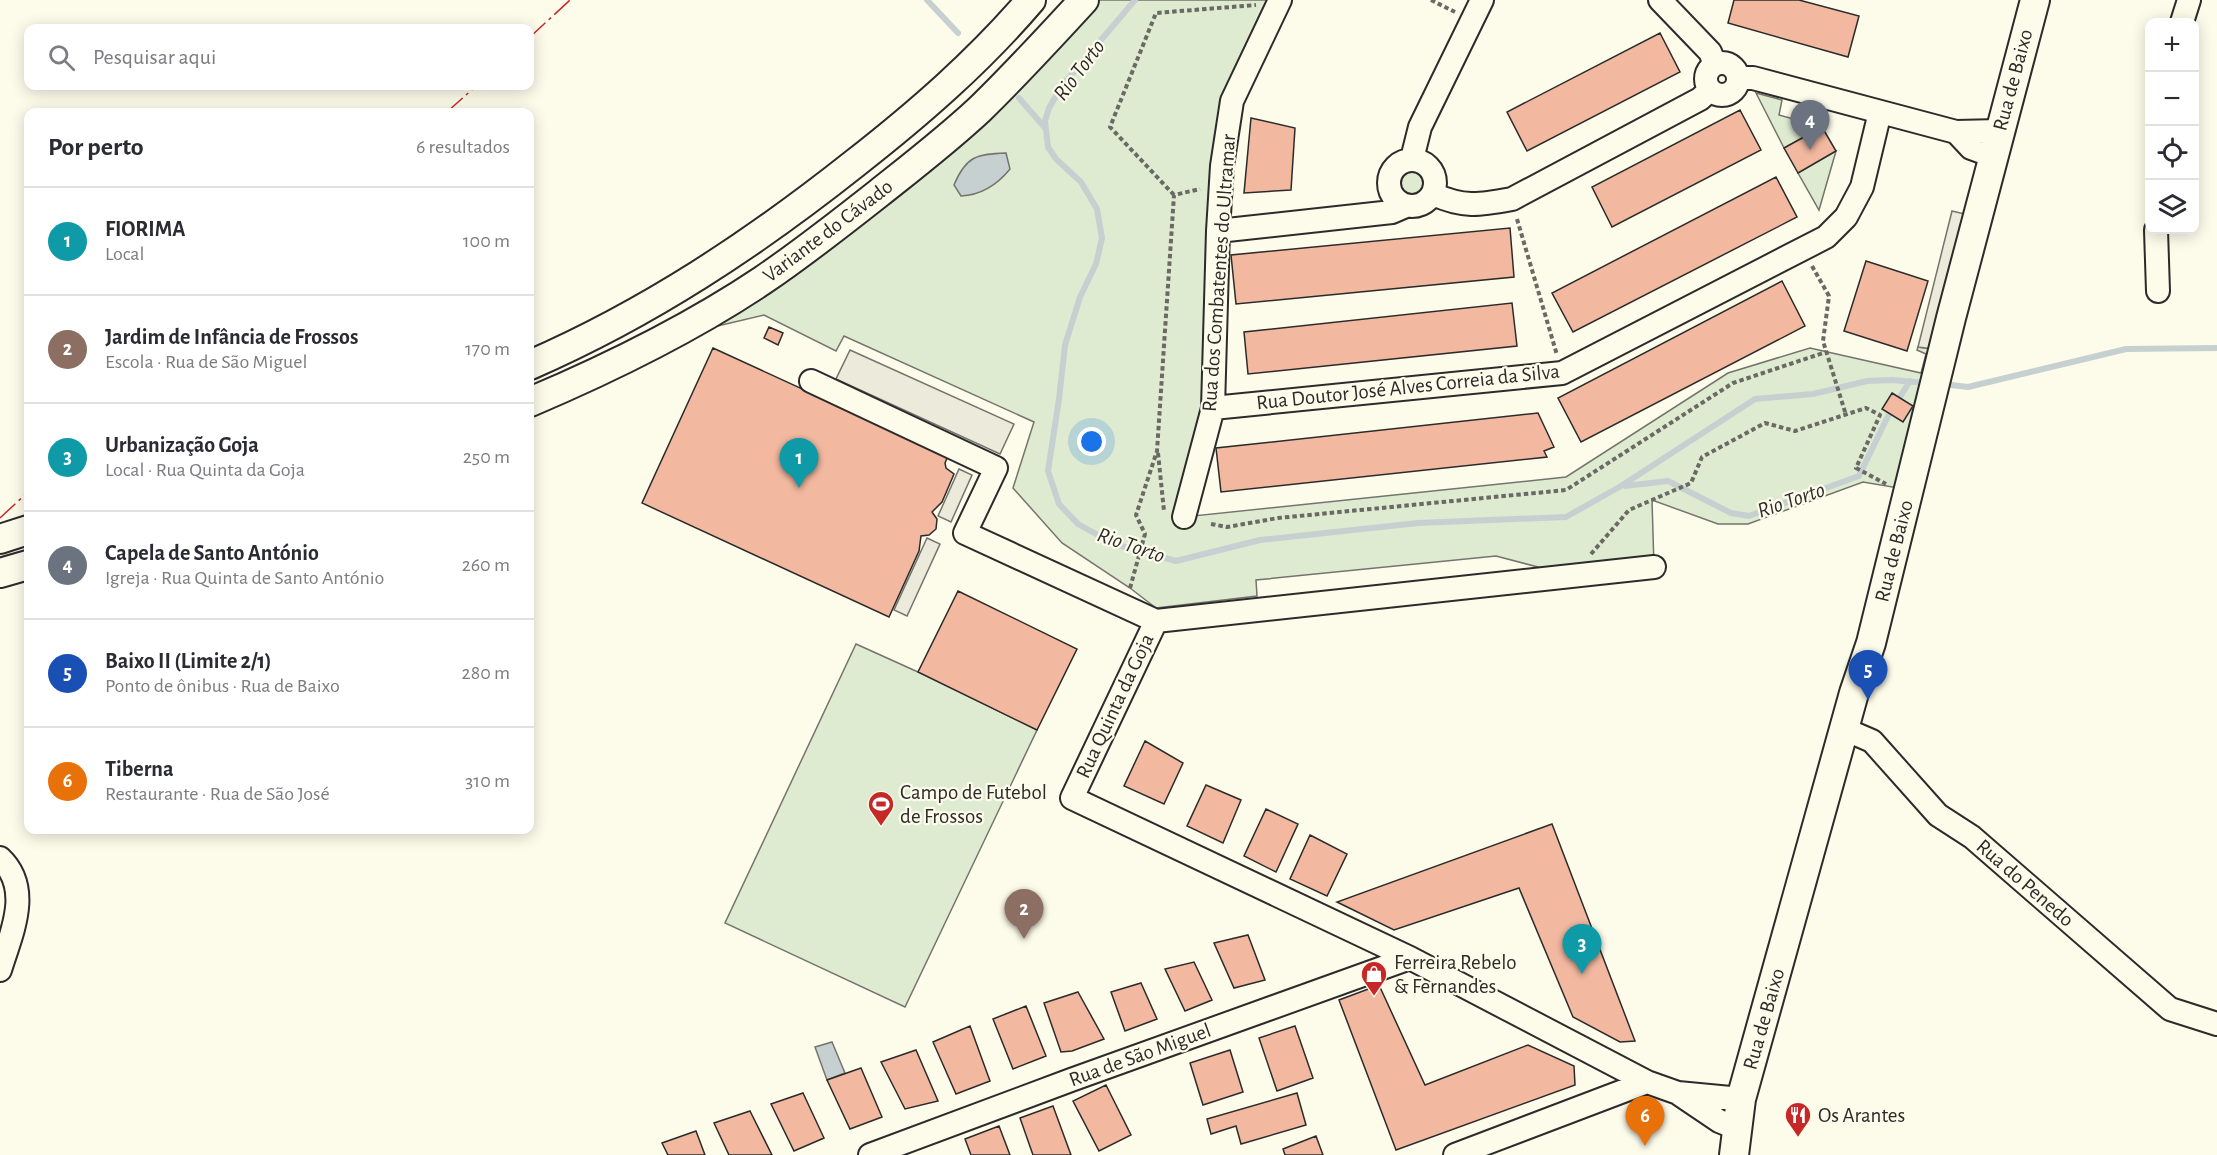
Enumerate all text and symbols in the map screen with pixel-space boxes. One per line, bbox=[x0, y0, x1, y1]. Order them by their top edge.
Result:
map controls bbox=[2145, 18, 2199, 234]
button: + bbox=[2145, 18, 2199, 72]
search box bbox=[24, 24, 534, 90]
street label: Rua de Baixo bbox=[1989, 27, 2037, 133]
water label: Rio Torto bbox=[1049, 36, 1109, 104]
icon: search bbox=[45, 41, 78, 74]
text: Pesquisar aqui bbox=[93, 46, 216, 68]
button: − bbox=[2145, 72, 2199, 126]
pin: 4 bbox=[1790, 100, 1830, 150]
button: locate bbox=[2145, 126, 2199, 180]
street label: Rua dos Combatentes do Ultramar bbox=[1199, 133, 1239, 413]
text: Por perto bbox=[48, 134, 144, 160]
text: 6 resultados bbox=[416, 137, 510, 157]
street label: Variante do Cávado bbox=[759, 176, 897, 286]
button: layers bbox=[2145, 180, 2199, 234]
text: FIORIMA bbox=[105, 218, 186, 240]
text: 1 bbox=[64, 231, 71, 251]
text: 100 m bbox=[463, 231, 510, 251]
text: Local bbox=[105, 244, 145, 264]
text: Jardim de Infância de Frossos bbox=[105, 326, 358, 348]
text: 2 bbox=[63, 339, 72, 359]
text: 170 m bbox=[465, 339, 510, 359]
text: Escola · Rua de São Miguel bbox=[105, 352, 307, 372]
street label: Rua Doutor José Alves Correia da Silva bbox=[1255, 361, 1561, 413]
your location bbox=[1077, 427, 1106, 456]
text: Urbanização Goja bbox=[105, 434, 259, 456]
pin: 1 bbox=[780, 438, 818, 488]
text: 3 bbox=[63, 447, 72, 467]
text: 250 m bbox=[463, 447, 510, 467]
text: Local · Rua Quinta da Goja bbox=[105, 460, 305, 480]
water label: Rio Torto bbox=[1754, 478, 1828, 522]
street label: Rua de Baixo bbox=[1871, 498, 1917, 604]
water label: Rio Torto bbox=[1094, 523, 1168, 567]
text: Capela de Santo António bbox=[105, 542, 319, 564]
text: 4 bbox=[62, 555, 73, 575]
text: 260 m bbox=[462, 555, 510, 575]
text: Igreja · Rua Quinta de Santo António bbox=[105, 568, 384, 588]
street label: Rua Quinta da Goja bbox=[1072, 630, 1158, 782]
text: Baixo II (Limite 2/1) bbox=[105, 650, 272, 672]
pin: 5 bbox=[1848, 650, 1888, 700]
text: 5 bbox=[63, 663, 72, 683]
text: 280 m bbox=[462, 663, 510, 683]
text: Ponto de ônibus · Rua de Baixo bbox=[105, 676, 340, 696]
text: Tiberna bbox=[105, 758, 174, 780]
text: 6 bbox=[63, 771, 72, 791]
text: 310 m bbox=[465, 771, 510, 791]
place label: Campo de Futebol de Frossos bbox=[900, 782, 1047, 827]
text: Restaurante · Rua de São José bbox=[105, 784, 330, 804]
sports icon: Campo de Futebol de Frossos bbox=[866, 789, 896, 827]
street label: Rua do Penedo bbox=[1972, 835, 2078, 931]
pin: 2 bbox=[1004, 890, 1044, 939]
pin: 3 bbox=[1562, 924, 1602, 974]
place label: Ferreira Rebelo & Fernandes bbox=[1394, 952, 1517, 997]
shop icon: Ferreira Rebelo & Fernandes bbox=[1359, 959, 1389, 997]
street label: Rua de Baixo bbox=[1740, 966, 1788, 1072]
street label: Rua de São Miguel bbox=[1066, 1020, 1214, 1090]
pin: 6 bbox=[1626, 1096, 1664, 1146]
restaurant icon: Os Arantes bbox=[1783, 1100, 1813, 1138]
place label: Os Arantes bbox=[1818, 1105, 1905, 1126]

